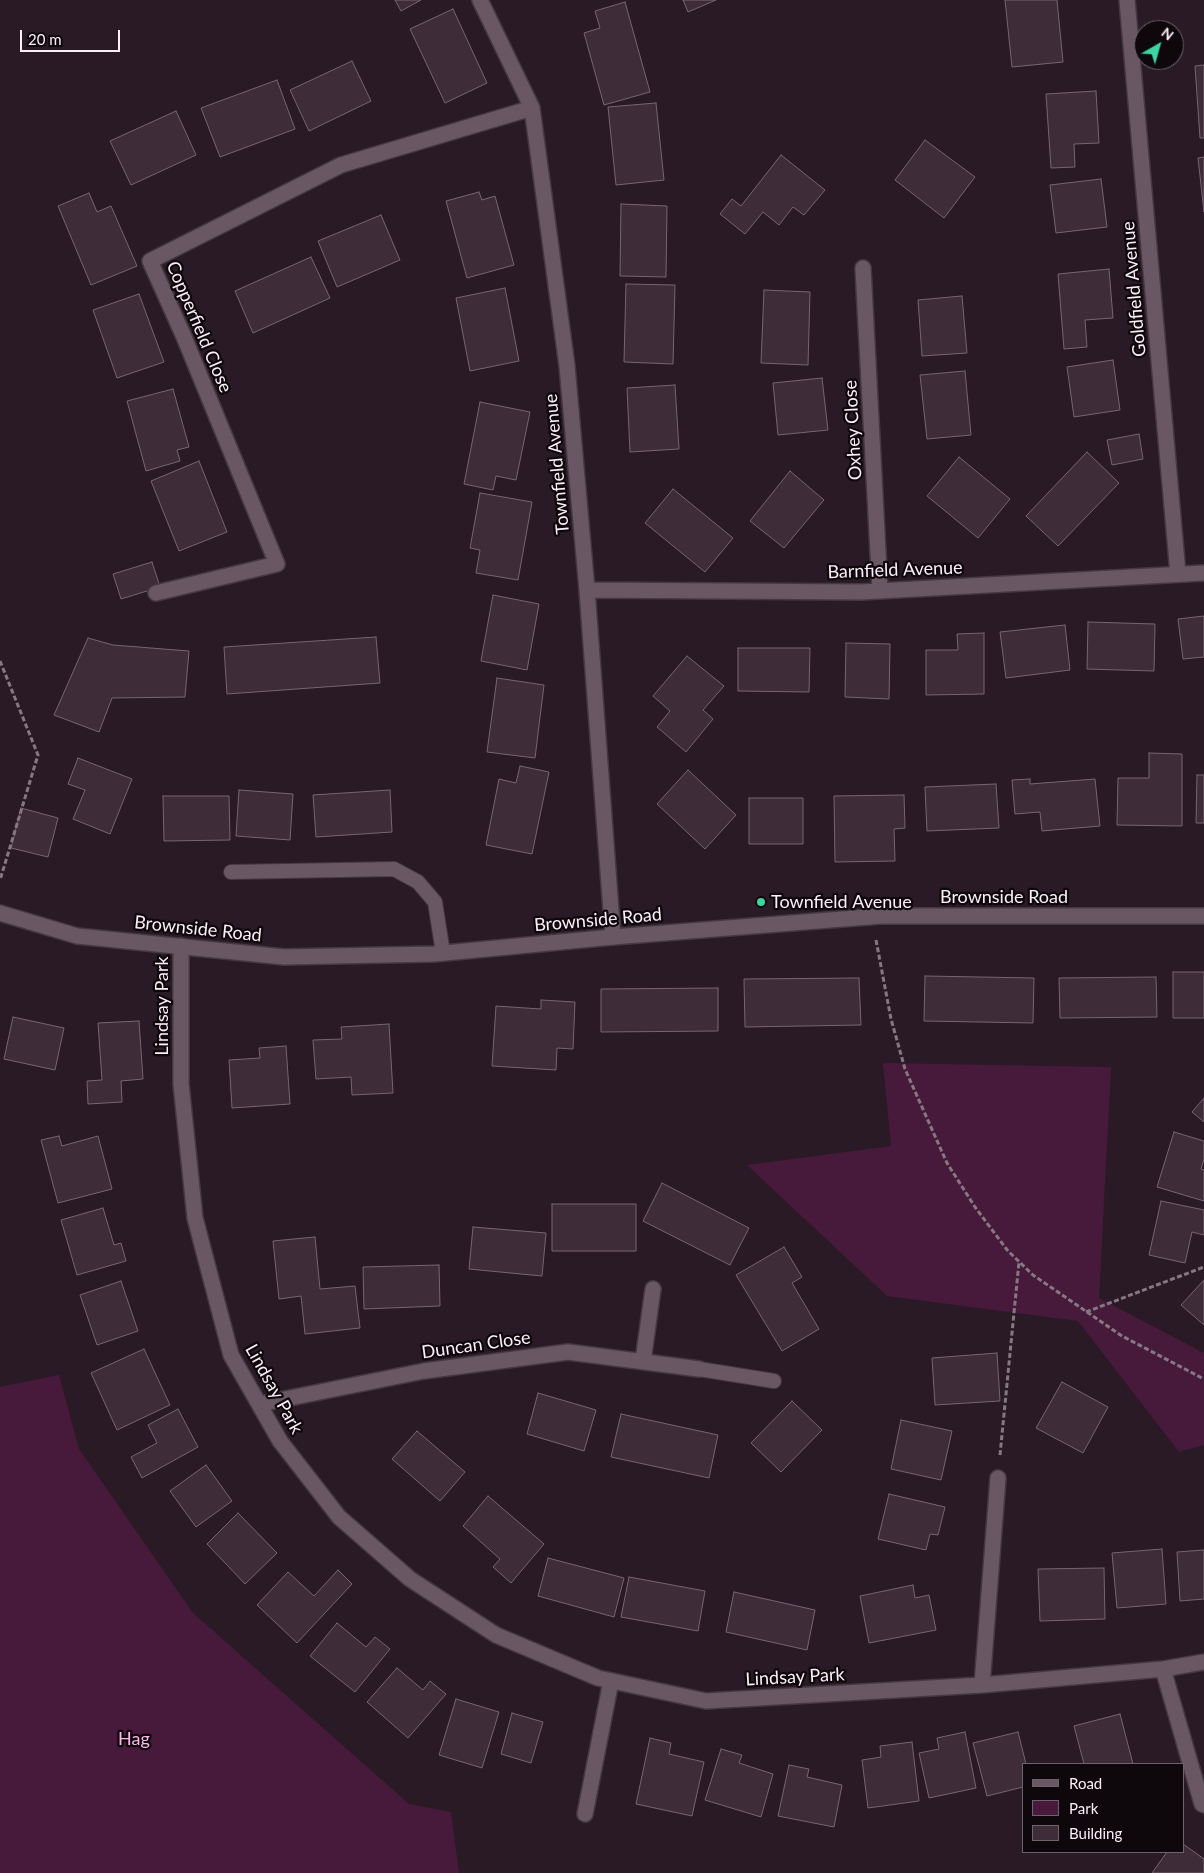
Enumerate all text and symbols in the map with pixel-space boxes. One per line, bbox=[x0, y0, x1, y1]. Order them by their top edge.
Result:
scale bar bbox=[22, 20, 122, 52]
north arrow bbox=[1134, 20, 1184, 70]
text: N bbox=[1158, 24, 1177, 44]
text: 20 m bbox=[28, 30, 62, 48]
street label: Goldfield Avenue bbox=[1117, 220, 1151, 358]
street label: Copperfield Close bbox=[162, 258, 236, 396]
street label: Oxhey Close bbox=[840, 379, 866, 481]
street label: Townfield Avenue bbox=[540, 393, 574, 535]
street label: Barnfield Avenue bbox=[827, 557, 963, 583]
street label: Brownside Road bbox=[940, 886, 1068, 908]
place label: Townfield Avenue bbox=[771, 891, 912, 913]
marker: Townfield Avenue bbox=[755, 896, 767, 908]
street label: Brownside Road bbox=[533, 904, 663, 936]
street label: Brownside Road bbox=[133, 912, 263, 946]
street label: Lindsay Park bbox=[151, 956, 173, 1056]
street label: Duncan Close bbox=[420, 1327, 532, 1363]
street label: Lindsay Park bbox=[240, 1340, 308, 1438]
street label: Lindsay Park bbox=[745, 1664, 845, 1690]
park label: Hag bbox=[118, 1728, 150, 1750]
legend bbox=[1022, 1763, 1184, 1853]
text: Road bbox=[1069, 1774, 1102, 1792]
text: Park bbox=[1069, 1799, 1098, 1817]
text: Building bbox=[1069, 1824, 1122, 1842]

